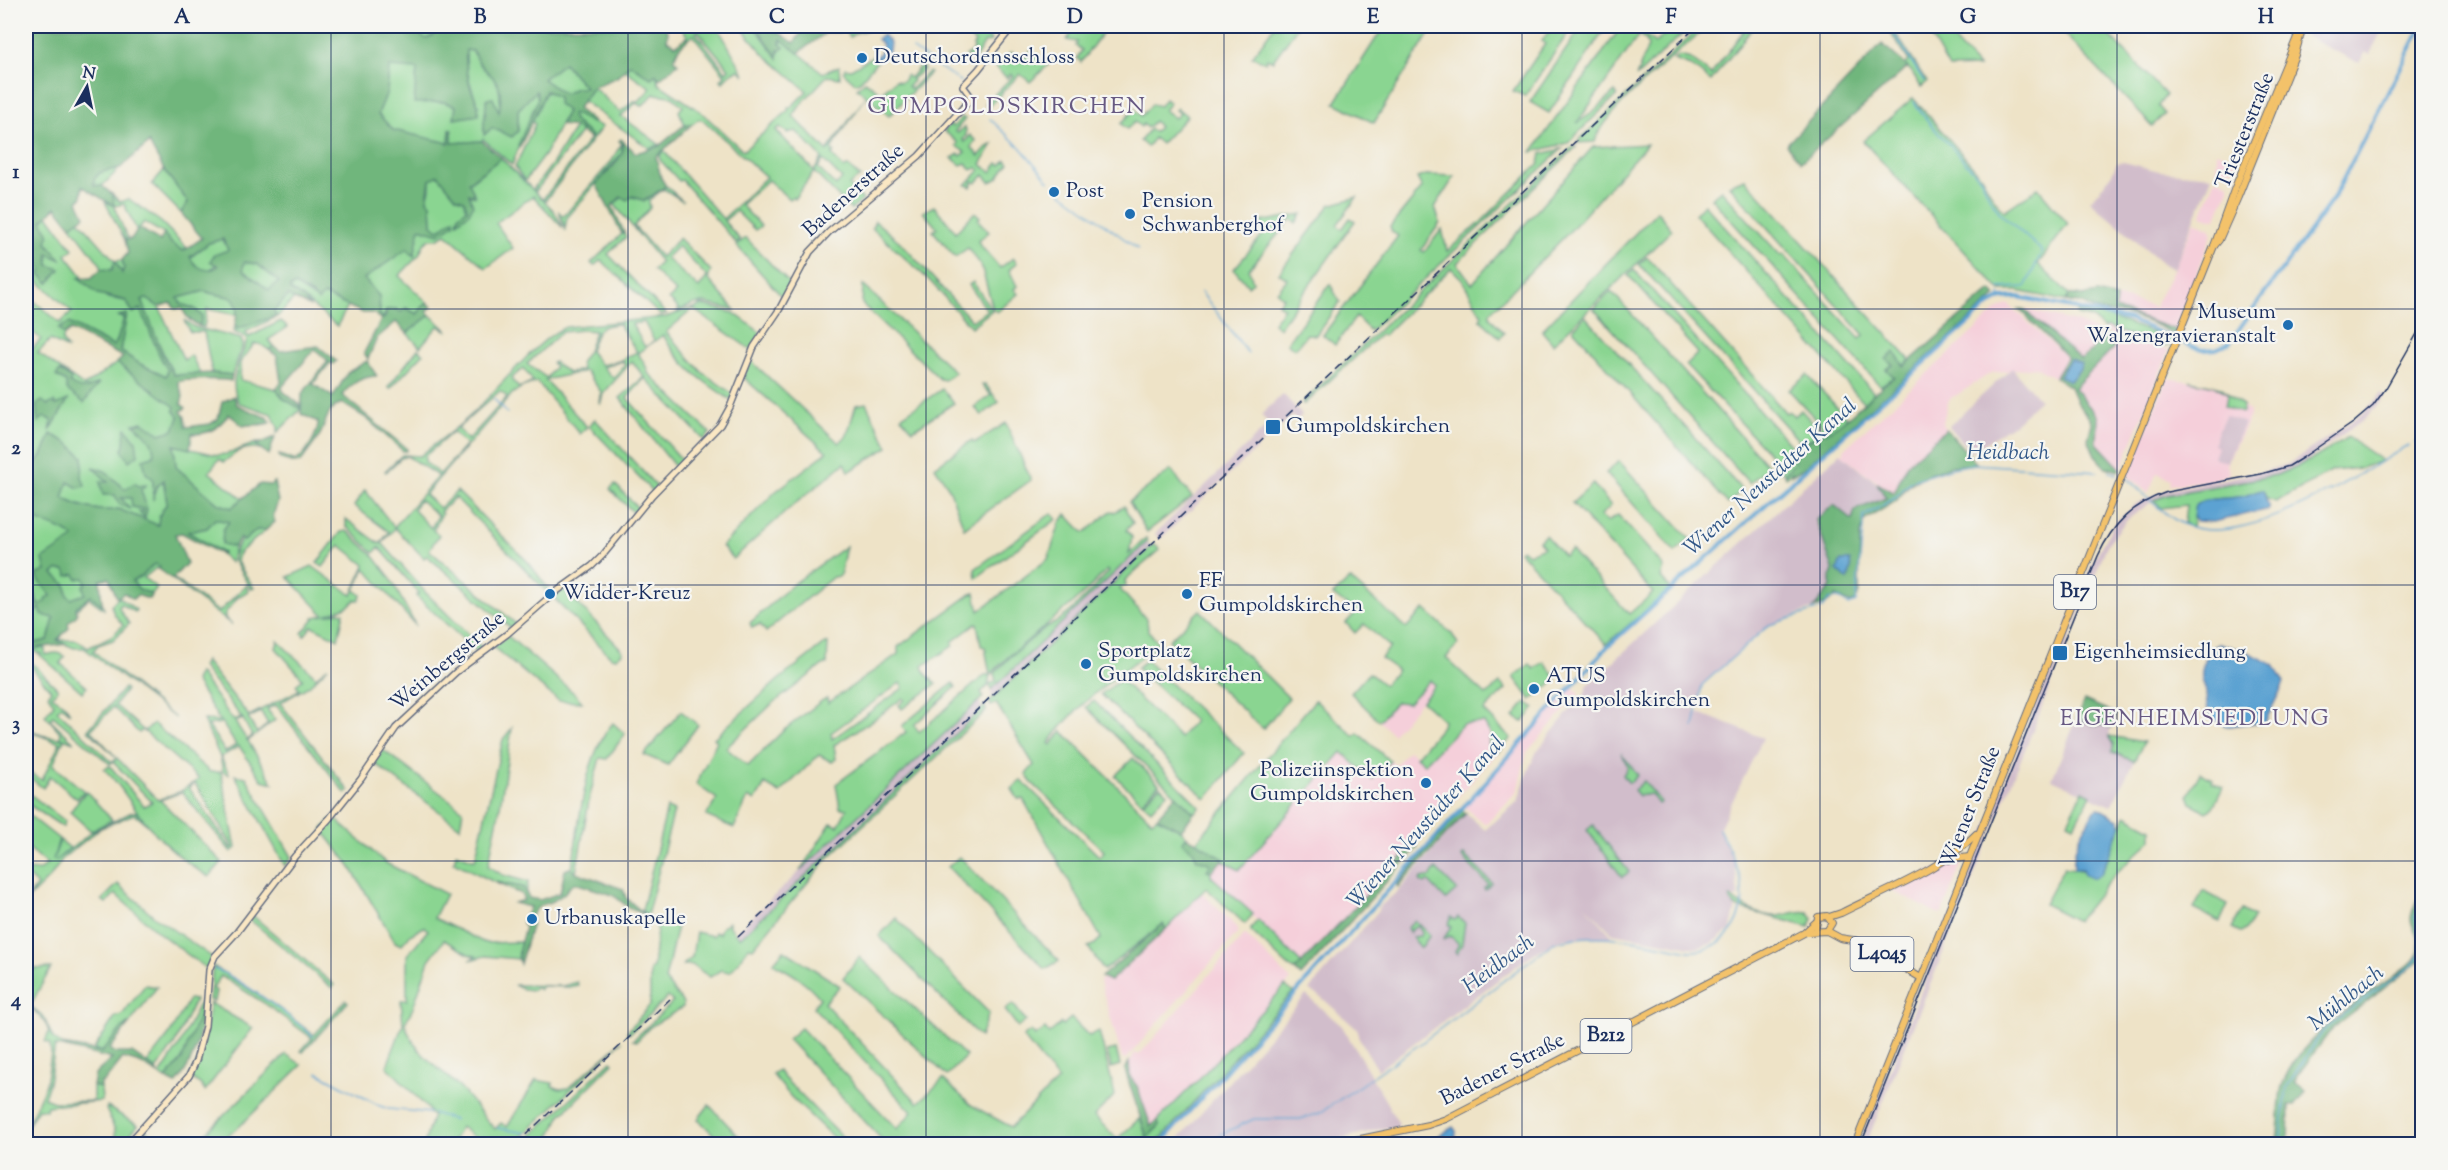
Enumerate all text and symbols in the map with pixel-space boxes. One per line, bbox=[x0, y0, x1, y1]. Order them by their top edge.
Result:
text: A bbox=[174, 4, 191, 33]
text: B bbox=[474, 4, 487, 33]
text: C bbox=[769, 4, 785, 33]
text: D bbox=[1067, 4, 1083, 33]
text: E bbox=[1367, 4, 1380, 33]
text: F bbox=[1665, 4, 1677, 33]
text: G bbox=[1960, 4, 1977, 33]
text: H bbox=[2258, 4, 2274, 33]
place label: Deutschordensschloss bbox=[874, 43, 1075, 73]
marker: Deutschordensschloss bbox=[855, 51, 869, 65]
north arrow bbox=[57, 57, 117, 117]
text: N bbox=[81, 62, 97, 87]
street label: Triesterstraße bbox=[2209, 68, 2283, 194]
district label: GUMPOLDSKIRCHEN bbox=[867, 90, 1147, 124]
street label: Badenerstraße bbox=[796, 137, 912, 245]
text: 1 bbox=[13, 159, 20, 188]
place label: Post bbox=[1066, 177, 1104, 207]
marker: Post bbox=[1047, 185, 1061, 199]
place label: Pension Schwanberghof bbox=[1142, 187, 1286, 241]
marker: Pension Schwanberghof bbox=[1123, 207, 1137, 221]
place label: Museum Walzengravieranstalt bbox=[2086, 298, 2276, 352]
marker: Museum Walzengravieranstalt bbox=[2281, 318, 2295, 332]
water label: Wiener Neustädter Kanal bbox=[1677, 391, 1865, 565]
place label: Gumpoldskirchen bbox=[1286, 412, 1450, 442]
marker: Gumpoldskirchen bbox=[1264, 418, 1282, 436]
text: 2 bbox=[11, 435, 21, 464]
water label: Heidbach bbox=[1967, 438, 2050, 470]
place label: FF Gumpoldskirchen bbox=[1199, 567, 1363, 621]
road number: B17 bbox=[2054, 575, 2096, 609]
place label: Widder-Kreuz bbox=[562, 579, 691, 609]
marker: Widder-Kreuz bbox=[543, 587, 557, 601]
marker: FF Gumpoldskirchen bbox=[1180, 587, 1194, 601]
street label: Weinbergstraße bbox=[384, 605, 512, 719]
place label: Sportplatz Gumpoldskirchen bbox=[1098, 637, 1262, 691]
place label: Eigenheimsiedlung bbox=[2074, 638, 2246, 668]
marker: Eigenheimsiedlung bbox=[2051, 644, 2069, 662]
marker: Sportplatz Gumpoldskirchen bbox=[1079, 657, 1093, 671]
place label: ATUS Gumpoldskirchen bbox=[1546, 662, 1710, 716]
marker: ATUS Gumpoldskirchen bbox=[1527, 682, 1541, 696]
district label: EIGENHEIMSIEDLUNG bbox=[2060, 704, 2330, 736]
text: 3 bbox=[12, 711, 20, 740]
water label: Wiener Neustädter Kanal bbox=[1340, 729, 1514, 917]
street label: Wiener Straße bbox=[1933, 742, 2009, 874]
place label: Polizeiinspektion Gumpoldskirchen bbox=[1250, 756, 1414, 810]
marker: Polizeiinspektion Gumpoldskirchen bbox=[1419, 776, 1433, 790]
place label: Urbanuskapelle bbox=[544, 904, 686, 934]
marker: Urbanuskapelle bbox=[525, 912, 539, 926]
water label: Heidbach bbox=[1456, 927, 1542, 1003]
road number: L4045 bbox=[1850, 937, 1914, 971]
water label: Mühlbach bbox=[2302, 958, 2392, 1040]
text: 4 bbox=[10, 987, 21, 1016]
road number: B212 bbox=[1580, 1019, 1632, 1053]
street label: Badener Straße bbox=[1435, 1026, 1571, 1114]

